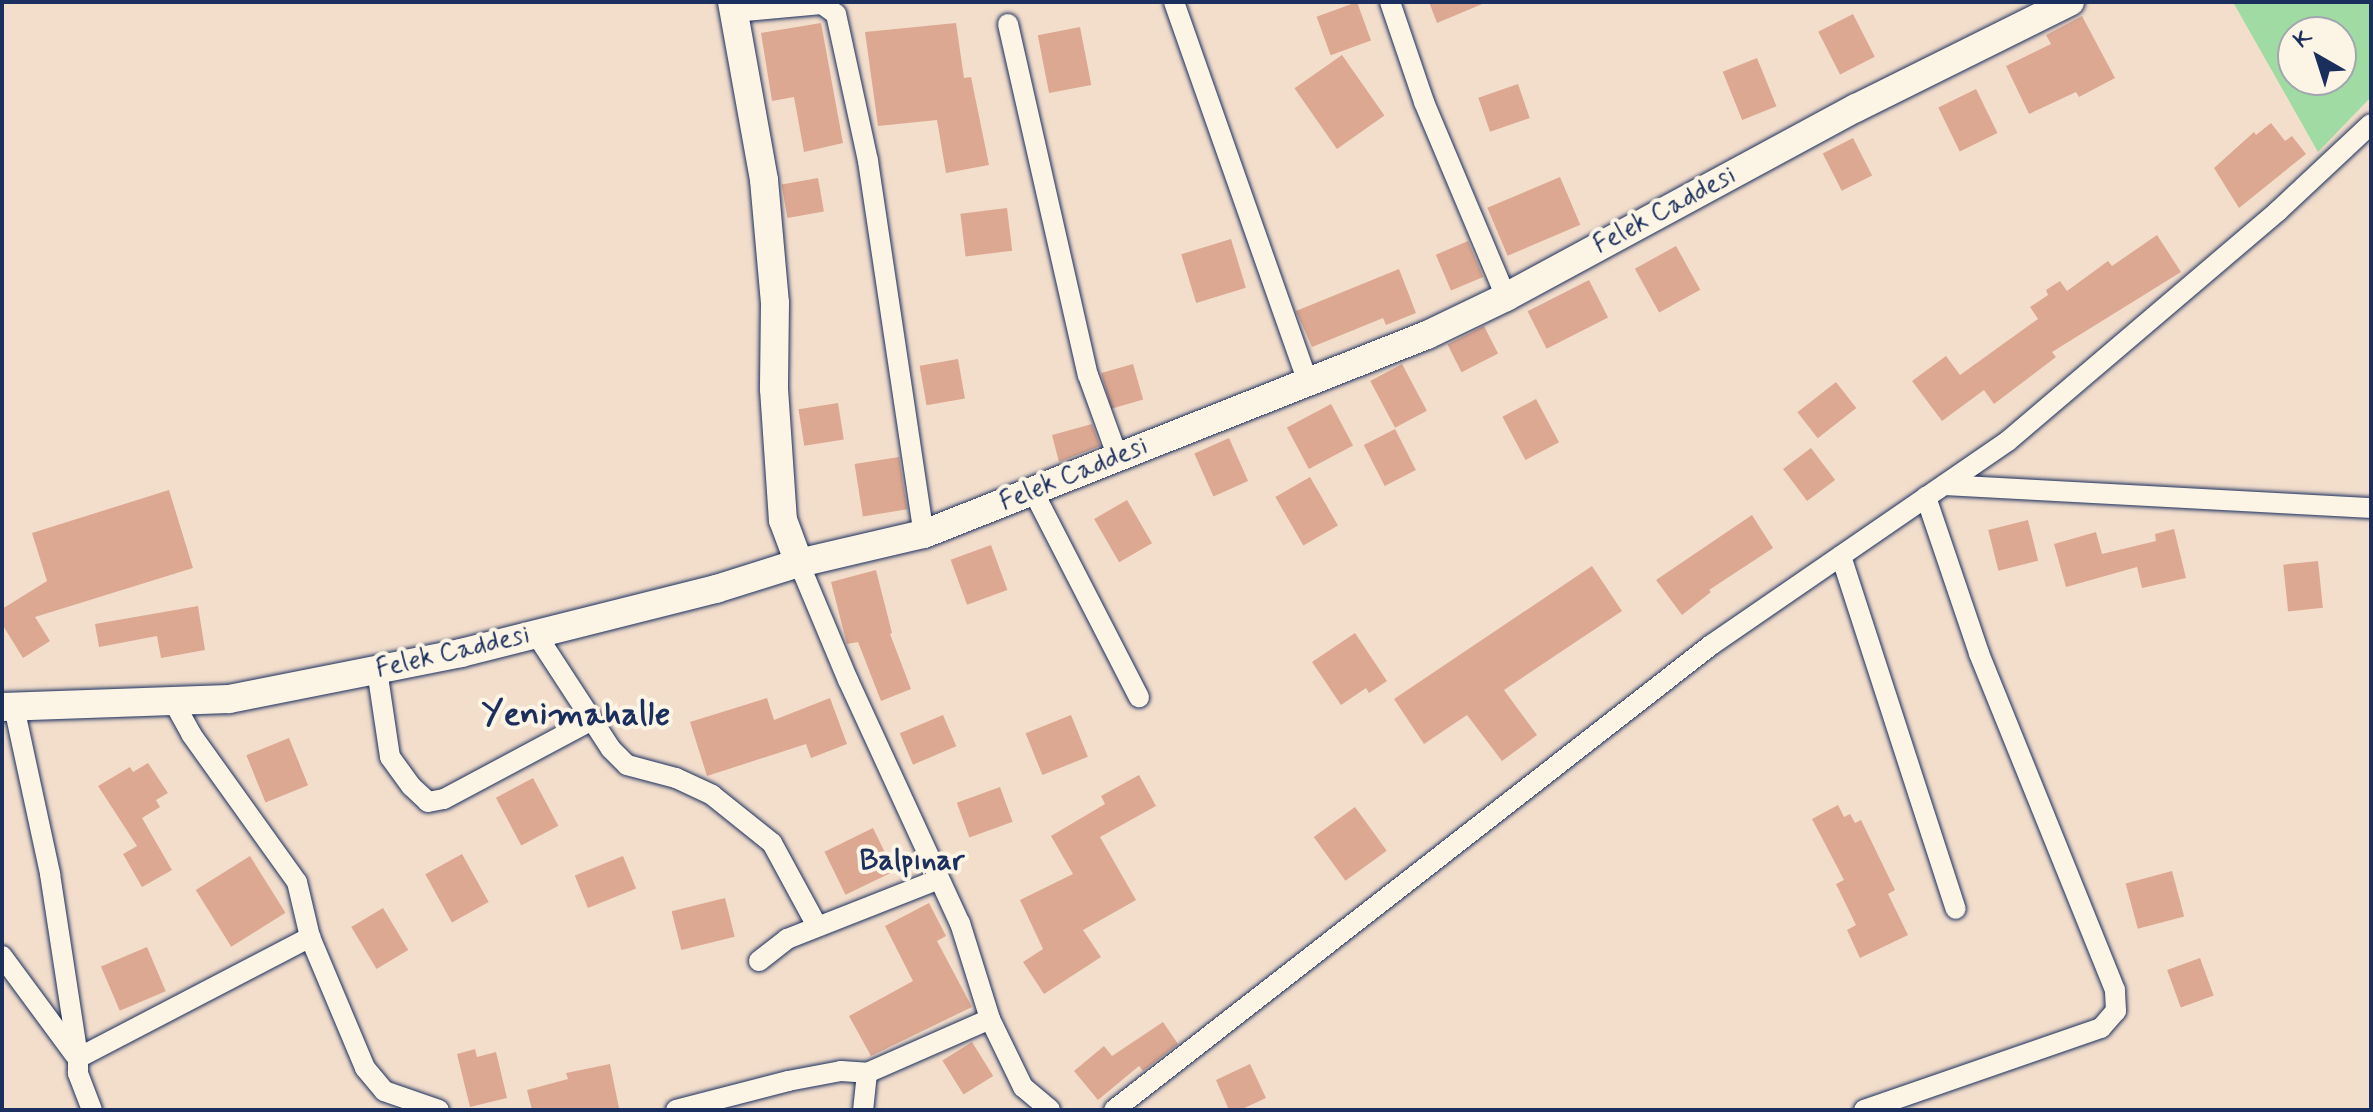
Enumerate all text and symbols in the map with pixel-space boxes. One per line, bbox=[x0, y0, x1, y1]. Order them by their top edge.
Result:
north arrow bbox=[2277, 16, 2357, 96]
text: K bbox=[2288, 23, 2318, 55]
street label: Felek Caddesi bbox=[1590, 161, 1740, 261]
street label: Felek Caddesi bbox=[997, 432, 1151, 518]
street label: Felek Caddesi bbox=[375, 621, 531, 685]
district label: Yenimahalle bbox=[482, 695, 670, 735]
district label: Balpınar bbox=[860, 843, 964, 879]

